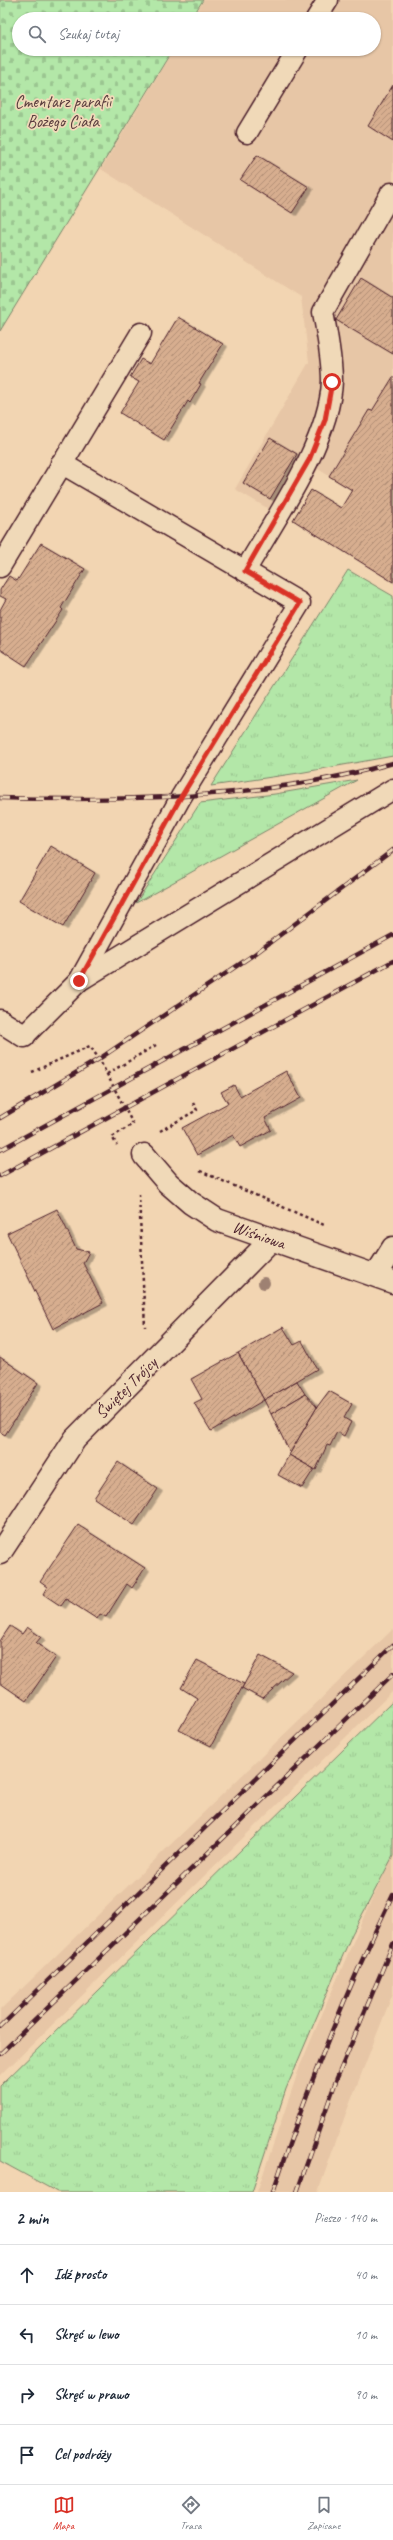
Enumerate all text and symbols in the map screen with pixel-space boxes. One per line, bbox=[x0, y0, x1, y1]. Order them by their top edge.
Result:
search box bbox=[12, 12, 381, 56]
icon: search bbox=[26, 23, 48, 45]
text: Szukaj tutaj bbox=[58, 25, 119, 44]
park label: Cmentarz parafii Bożego Ciała bbox=[15, 91, 113, 132]
route start bbox=[323, 373, 341, 391]
route end bbox=[70, 972, 88, 990]
street label: Wiśniowa bbox=[230, 1216, 290, 1254]
street label: Świętej Trójcy bbox=[90, 1351, 162, 1423]
text: 2 min bbox=[16, 2208, 49, 2229]
text: Pieszo · 140 m bbox=[314, 2210, 377, 2226]
icon: ahead bbox=[16, 2264, 38, 2286]
text: Idź prosto bbox=[54, 2265, 107, 2284]
text: 40 m bbox=[355, 2267, 377, 2283]
icon: left bbox=[16, 2324, 38, 2346]
text: Skręć w lewo bbox=[54, 2325, 119, 2344]
text: 10 m bbox=[355, 2327, 377, 2343]
icon: right bbox=[16, 2384, 38, 2406]
text: Skręć w prawo bbox=[54, 2385, 129, 2404]
text: 90 m bbox=[355, 2387, 377, 2403]
icon: arrive bbox=[16, 2444, 38, 2466]
text: Cel podróży bbox=[54, 2445, 110, 2464]
tab: Mapa bbox=[53, 2494, 75, 2532]
tab: Trasa bbox=[180, 2494, 202, 2532]
tab: Zapisane bbox=[307, 2494, 340, 2532]

